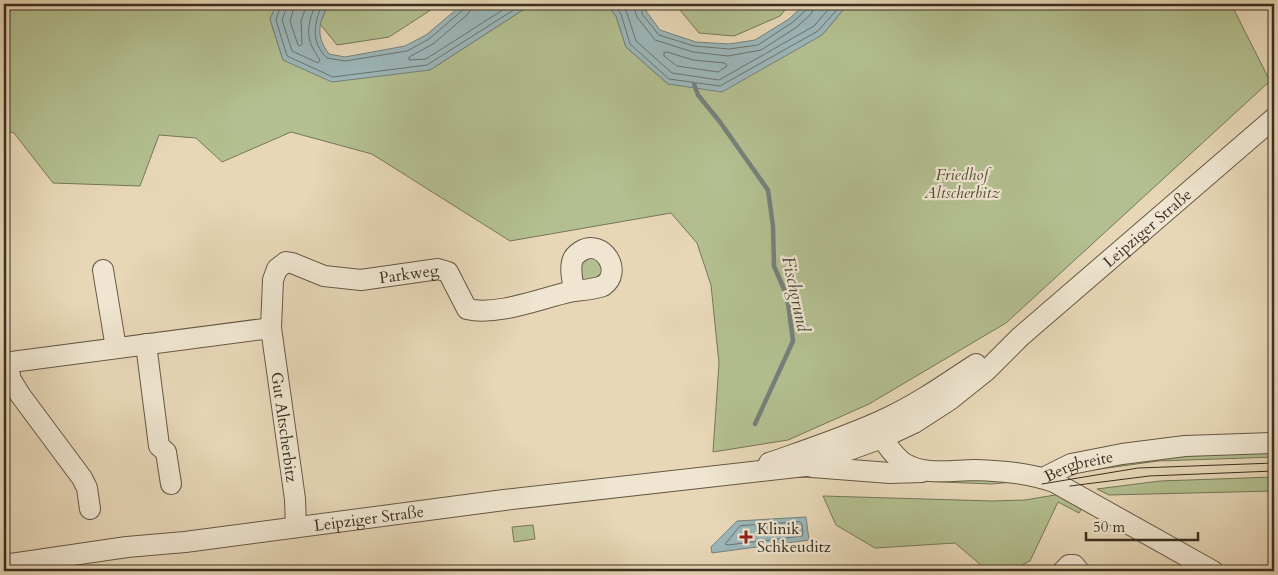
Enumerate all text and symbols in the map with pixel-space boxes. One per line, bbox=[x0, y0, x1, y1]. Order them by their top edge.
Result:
park label: Friedhof Altscherbitz bbox=[923, 164, 1000, 204]
street label: Leipziger Straße bbox=[1098, 184, 1197, 273]
water label: Fischgrund bbox=[775, 254, 816, 336]
street label: Parkweg bbox=[378, 259, 440, 289]
street label: Gut Altscherbitz bbox=[265, 371, 303, 484]
street label: Bergbreite bbox=[1041, 446, 1115, 488]
street label: Leipziger Straße bbox=[313, 501, 425, 537]
scale bar bbox=[1086, 510, 1198, 542]
text: 50 m bbox=[1093, 517, 1125, 537]
place label: Klinik Schkeuditz bbox=[757, 518, 831, 558]
marker: Klinik Schkeuditz bbox=[739, 530, 753, 544]

